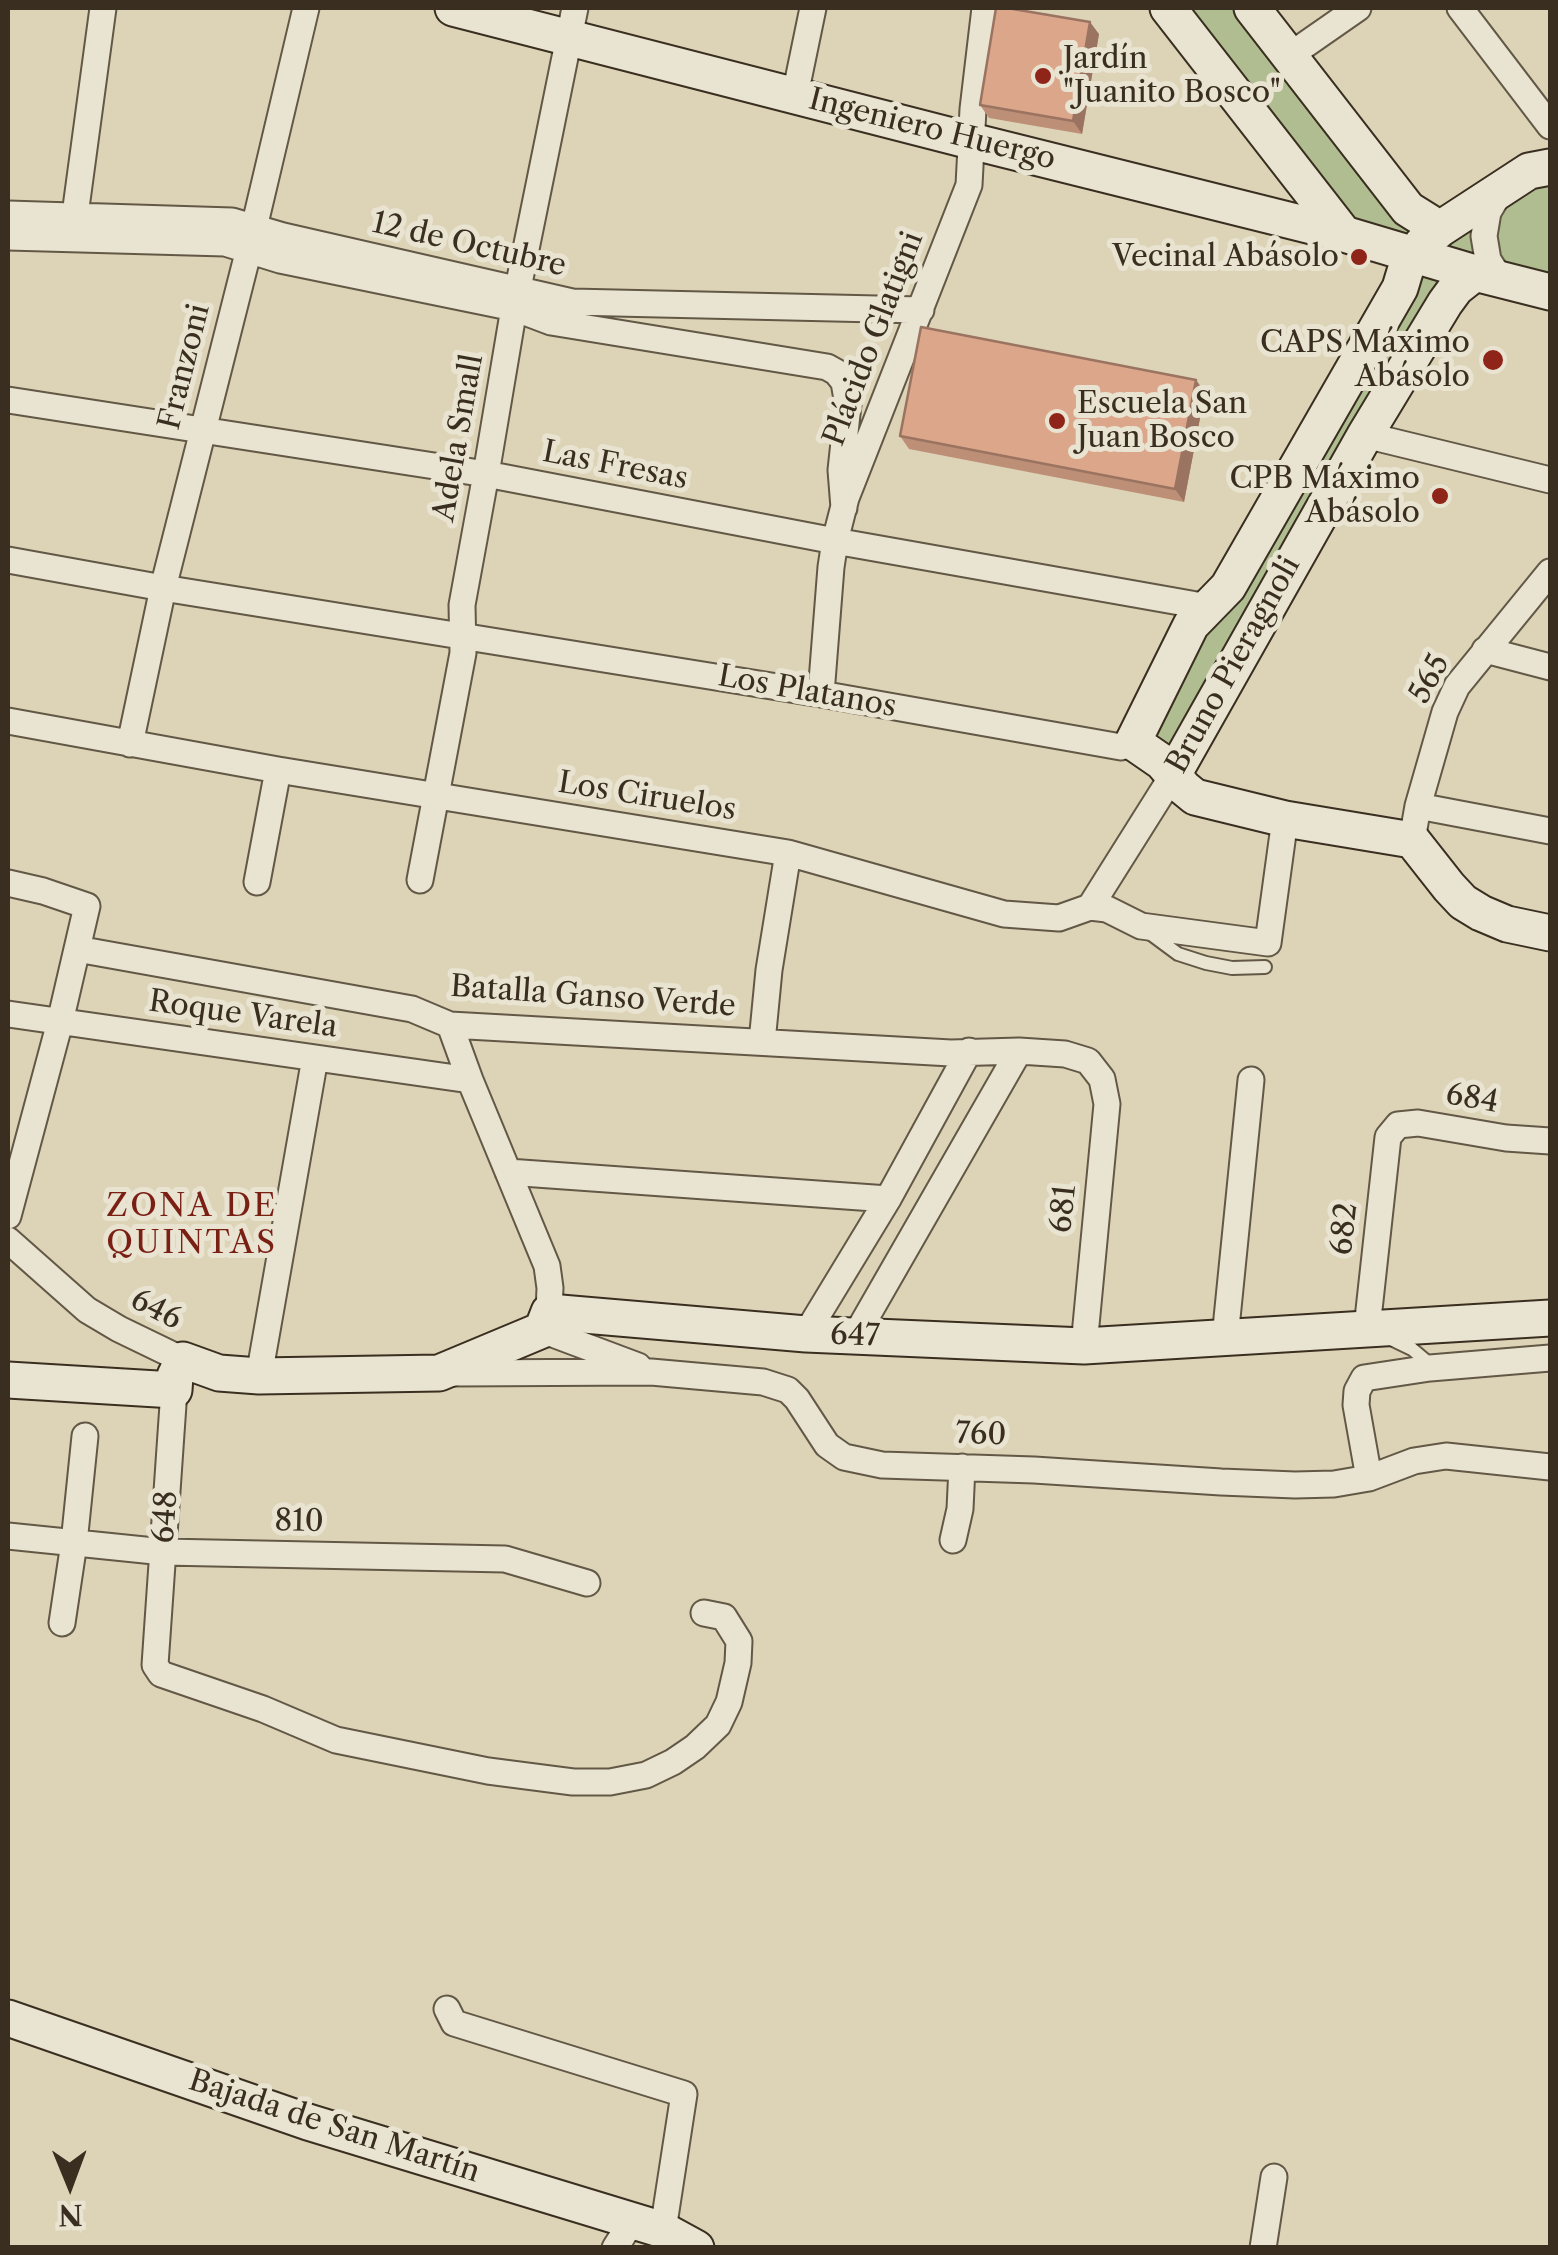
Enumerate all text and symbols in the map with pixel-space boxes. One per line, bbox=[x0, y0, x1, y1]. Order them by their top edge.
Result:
place label: Jardín "Juanito Bosco" bbox=[1063, 41, 1281, 112]
marker: Jardín "Juanito Bosco" bbox=[1032, 65, 1054, 87]
street label: Ingeniero Huergo bbox=[805, 82, 1059, 178]
street label: 12 de Octubre bbox=[369, 205, 569, 285]
street label: Plácido Glatigni bbox=[817, 227, 931, 451]
place label: Vecinal Abásolo bbox=[1112, 239, 1339, 275]
marker: Vecinal Abásolo bbox=[1348, 246, 1370, 268]
street label: Franzoni bbox=[152, 300, 218, 434]
place label: CAPS Máximo Abásolo bbox=[1260, 325, 1470, 396]
marker: CAPS Máximo Abásolo bbox=[1480, 347, 1506, 373]
street label: Adela Small bbox=[427, 352, 491, 524]
place label: Escuela San Juan Bosco bbox=[1077, 386, 1247, 456]
marker: Escuela San Juan Bosco bbox=[1046, 410, 1068, 432]
street label: Las Fresas bbox=[539, 434, 691, 498]
place label: CPB Máximo Abásolo bbox=[1229, 461, 1420, 532]
marker: CPB Máximo Abásolo bbox=[1429, 485, 1451, 507]
street label: Bruno Pieragnoli bbox=[1160, 550, 1308, 780]
street label: 565 bbox=[1402, 648, 1458, 710]
street label: Los Platanos bbox=[715, 659, 899, 725]
street label: Los Ciruelos bbox=[555, 765, 739, 829]
street label: Batalla Ganso Verde bbox=[449, 969, 737, 1025]
street label: Roque Varela bbox=[146, 984, 340, 1046]
street label: 684 bbox=[1443, 1077, 1501, 1121]
street label: 681 bbox=[1044, 1183, 1084, 1235]
district label: ZONA DE QUINTAS bbox=[106, 1188, 278, 1263]
street label: 682 bbox=[1324, 1201, 1366, 1257]
street label: 646 bbox=[124, 1282, 188, 1338]
street label: 647 bbox=[830, 1317, 880, 1355]
street label: 760 bbox=[955, 1416, 1007, 1454]
street label: 648 bbox=[146, 1489, 186, 1545]
street label: 810 bbox=[274, 1504, 324, 1540]
street label: Bajada de San Martín bbox=[184, 2063, 484, 2191]
north arrow bbox=[20, 2135, 120, 2235]
text: N bbox=[58, 2198, 83, 2232]

